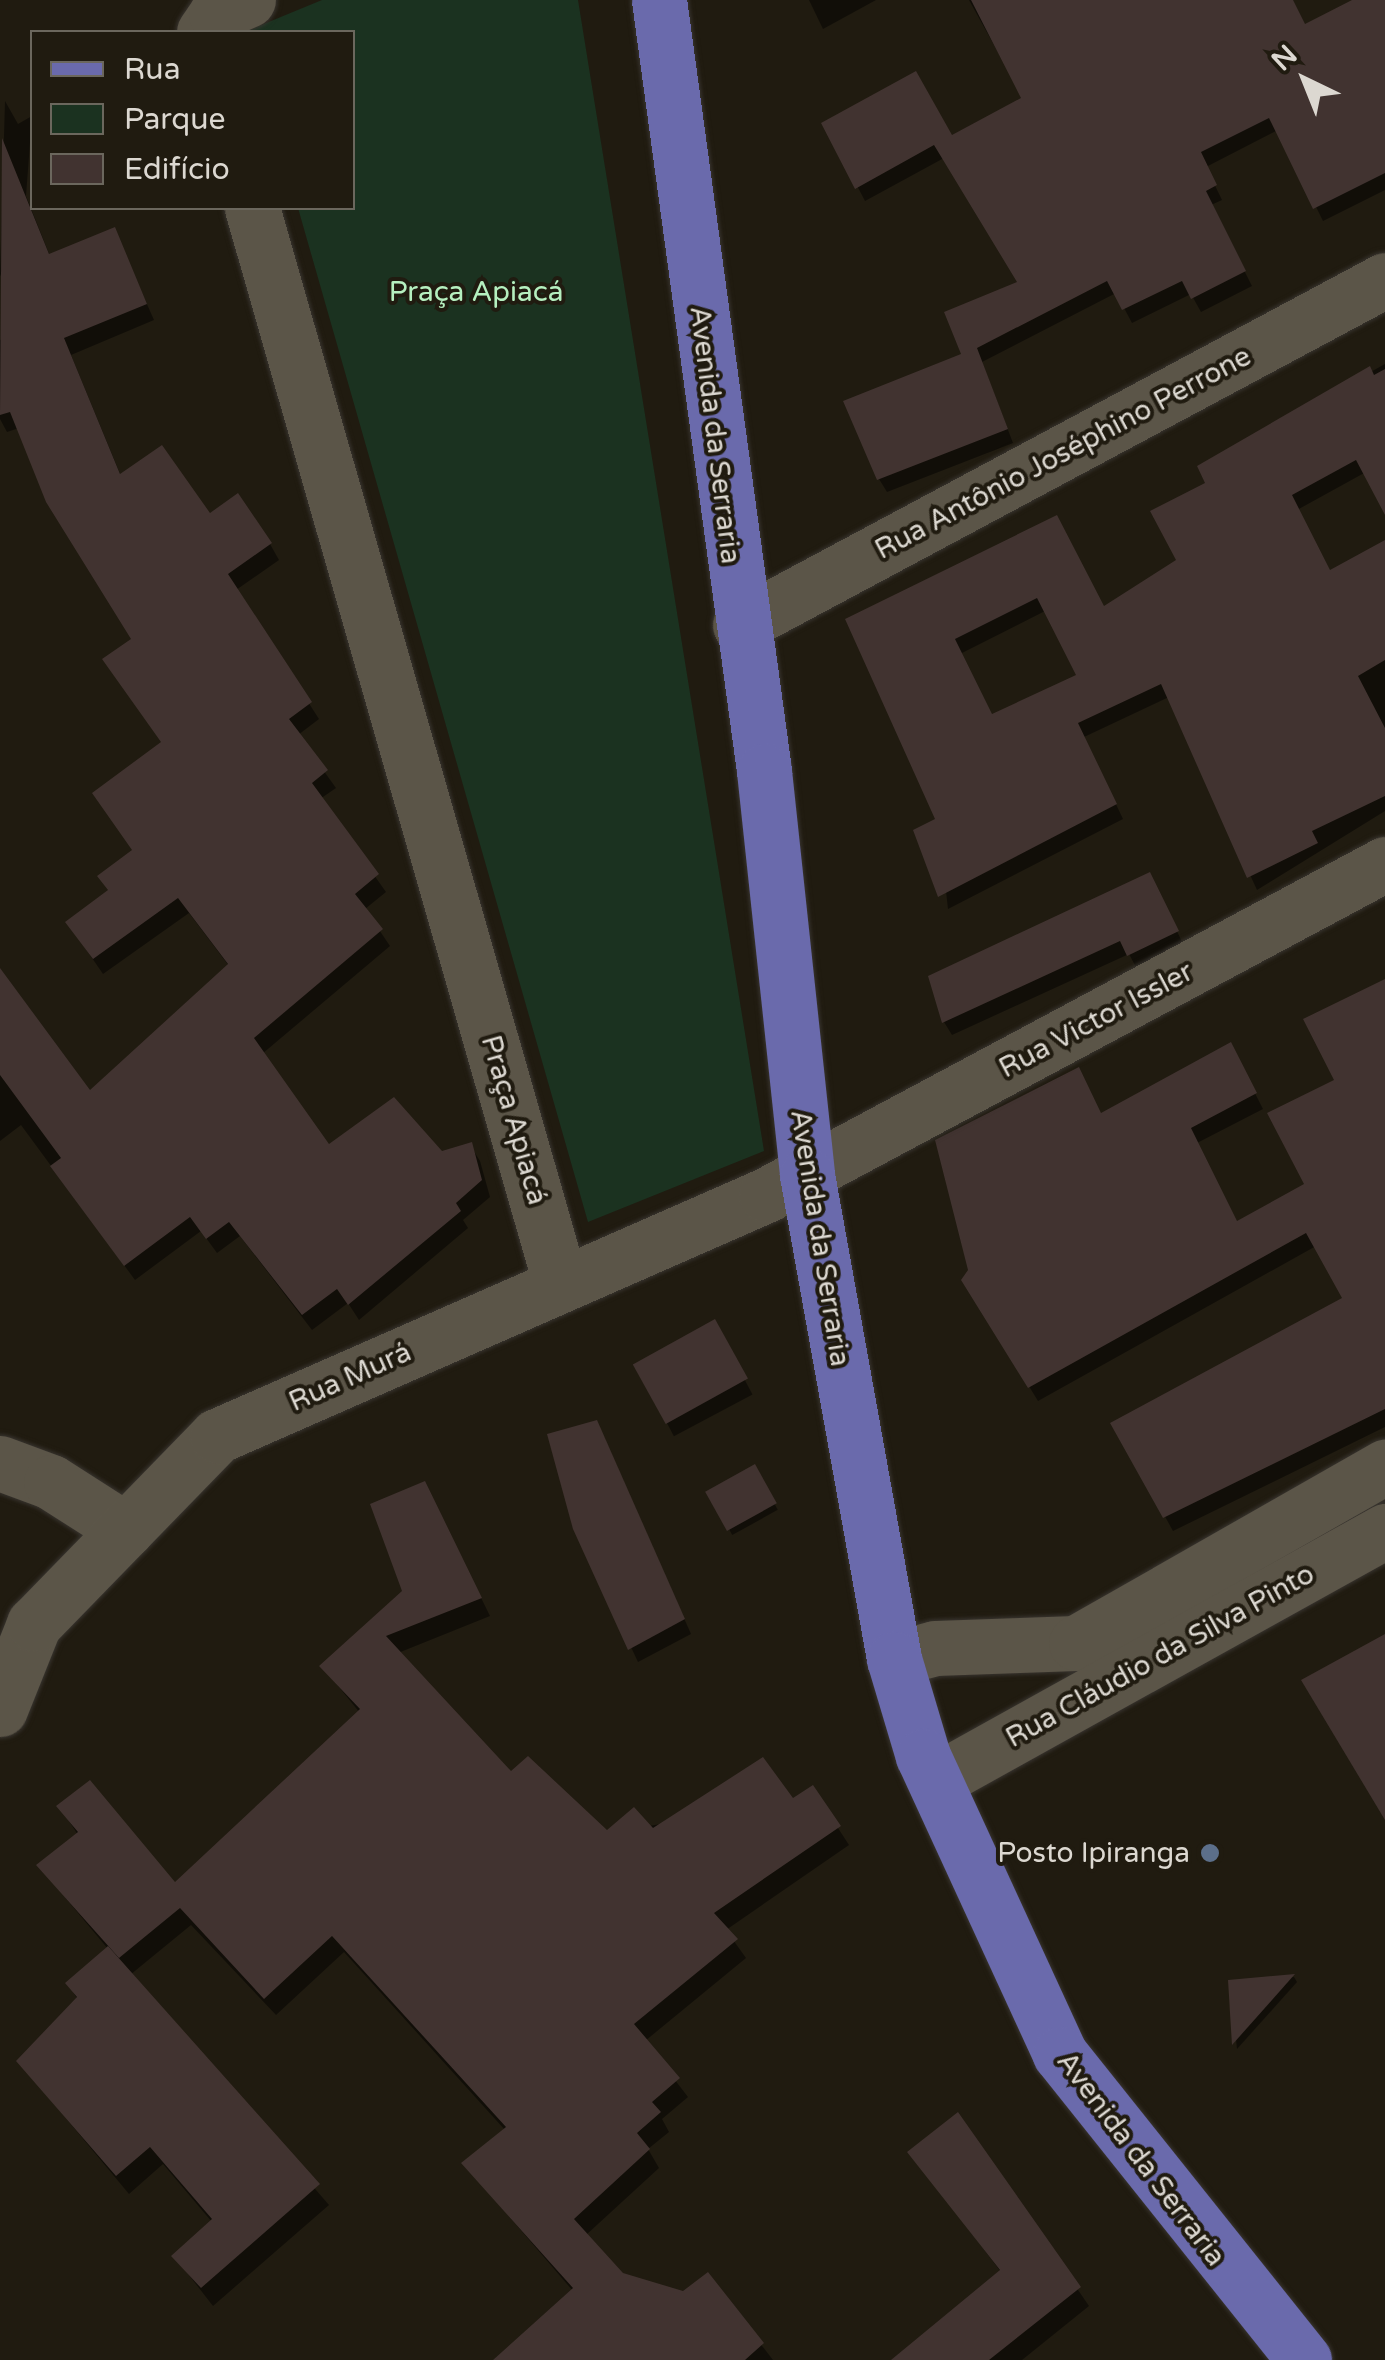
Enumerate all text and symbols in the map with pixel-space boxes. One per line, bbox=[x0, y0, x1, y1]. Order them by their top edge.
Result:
legend bbox=[30, 30, 355, 210]
north arrow bbox=[1255, 30, 1355, 130]
text: N bbox=[1265, 38, 1304, 78]
text: Rua bbox=[124, 51, 181, 88]
text: Parque bbox=[124, 101, 225, 138]
text: Edifício bbox=[124, 151, 230, 188]
park label: Praça Apiacá bbox=[389, 275, 563, 309]
street label: Avenida da Serraria bbox=[683, 304, 747, 566]
street label: Rua Antônio Joséphino Perrone bbox=[869, 339, 1257, 567]
street label: Rua Victor Issler bbox=[993, 955, 1199, 1085]
street label: Praça Apiacá bbox=[474, 1031, 554, 1209]
street label: Avenida da Serraria bbox=[783, 1107, 857, 1369]
street label: Rua Murá bbox=[284, 1335, 416, 1419]
street label: Rua Cláudio da Silva Pinto bbox=[1000, 1557, 1320, 1755]
place label: Posto Ipiranga bbox=[997, 1836, 1190, 1870]
marker: Posto Ipiranga bbox=[1199, 1842, 1221, 1864]
street label: Avenida da Serraria bbox=[1050, 2045, 1232, 2273]

